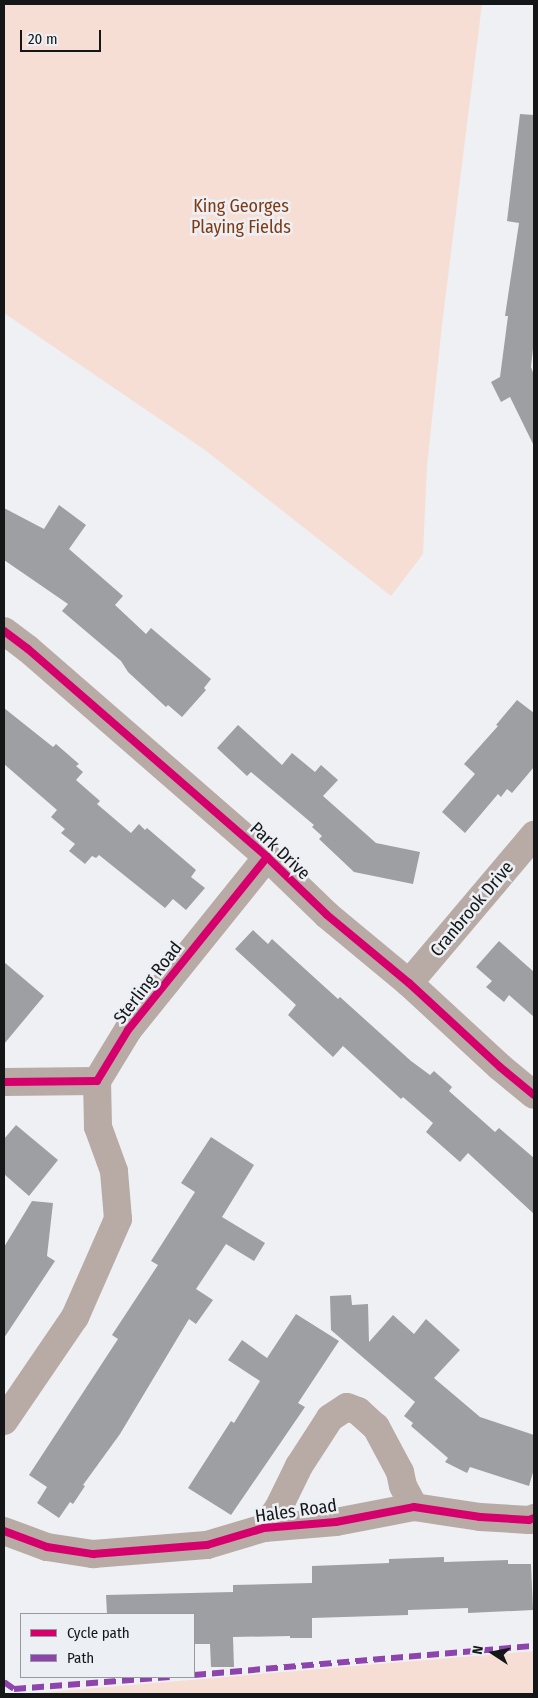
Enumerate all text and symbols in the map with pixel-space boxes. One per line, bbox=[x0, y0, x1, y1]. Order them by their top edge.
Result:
scale bar bbox=[22, 20, 104, 52]
text: 20 m bbox=[28, 30, 58, 48]
park label: King Georges Playing Fields bbox=[191, 196, 291, 238]
street label: Park Drive bbox=[245, 818, 315, 884]
street label: Cranbrook Drive bbox=[426, 857, 518, 961]
street label: Sterling Road bbox=[109, 938, 187, 1028]
street label: Hales Road bbox=[254, 1495, 338, 1527]
legend bbox=[20, 1613, 195, 1678]
text: Cycle path bbox=[67, 1624, 130, 1642]
north arrow bbox=[468, 1628, 518, 1678]
text: N bbox=[469, 1644, 487, 1656]
text: Path bbox=[67, 1649, 94, 1667]

